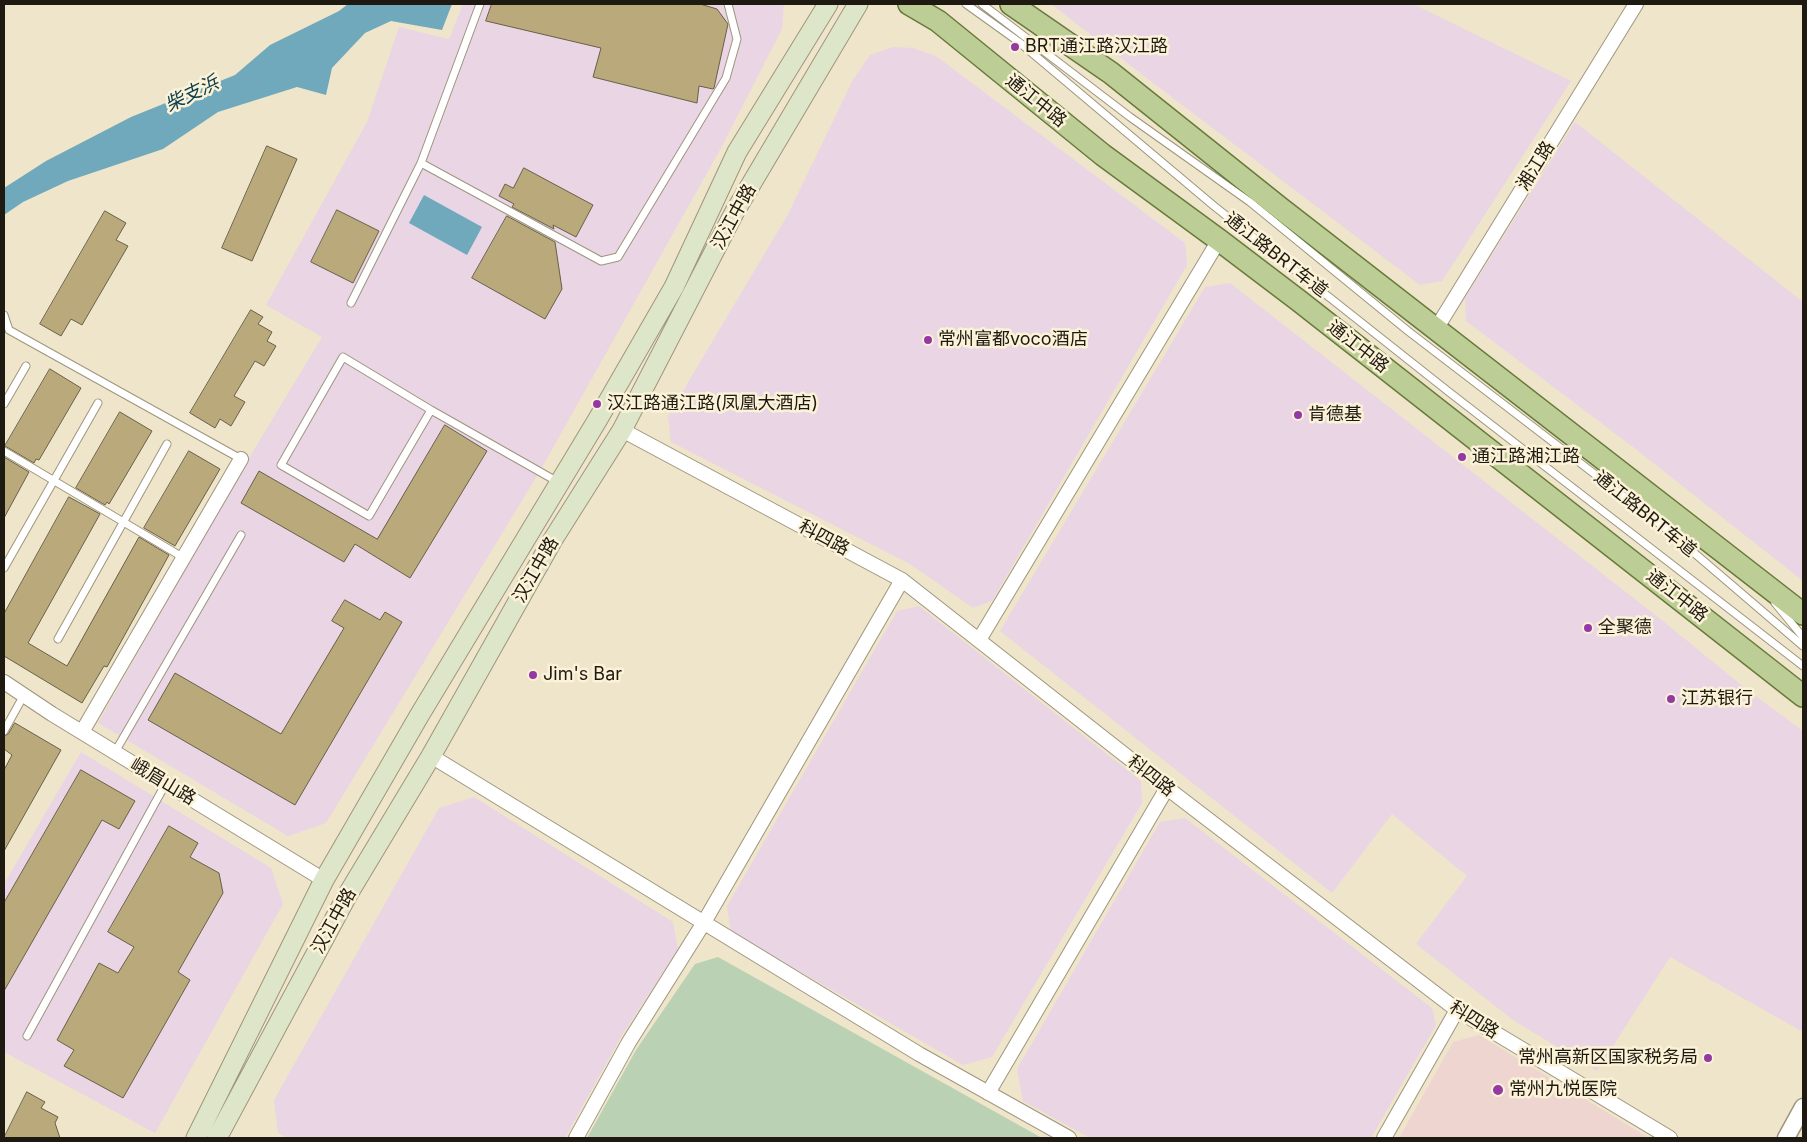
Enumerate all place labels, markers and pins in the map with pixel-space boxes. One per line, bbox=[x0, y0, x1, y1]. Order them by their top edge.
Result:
place label: BRT通江路汉江路 bbox=[1025, 36, 1168, 58]
marker: BRT通江路汉江路 bbox=[1009, 41, 1021, 53]
place label: 常州富都voco酒店 bbox=[938, 329, 1088, 351]
marker: 常州富都voco酒店 bbox=[922, 334, 934, 346]
place label: 汉江路通江路(凤凰大酒店) bbox=[607, 393, 818, 415]
marker: 汉江路通江路(凤凰大酒店) bbox=[591, 398, 603, 410]
place label: 肯德基 bbox=[1308, 404, 1362, 426]
marker: 肯德基 bbox=[1292, 409, 1304, 421]
place label: 通江路湘江路 bbox=[1472, 446, 1580, 468]
marker: 通江路湘江路 bbox=[1456, 451, 1468, 463]
place label: 全聚德 bbox=[1598, 617, 1652, 639]
marker: 全聚德 bbox=[1582, 622, 1594, 634]
place label: Jim's Bar bbox=[543, 664, 622, 686]
marker: Jim's Bar bbox=[527, 669, 539, 681]
place label: 江苏银行 bbox=[1681, 688, 1753, 710]
marker: 江苏银行 bbox=[1665, 693, 1677, 705]
place label: 常州高新区国家税务局 bbox=[1518, 1047, 1698, 1069]
marker: 常州高新区国家税务局 bbox=[1702, 1052, 1714, 1064]
place label: 常州九悦医院 bbox=[1509, 1079, 1617, 1101]
marker: 常州九悦医院 bbox=[1491, 1083, 1505, 1097]

